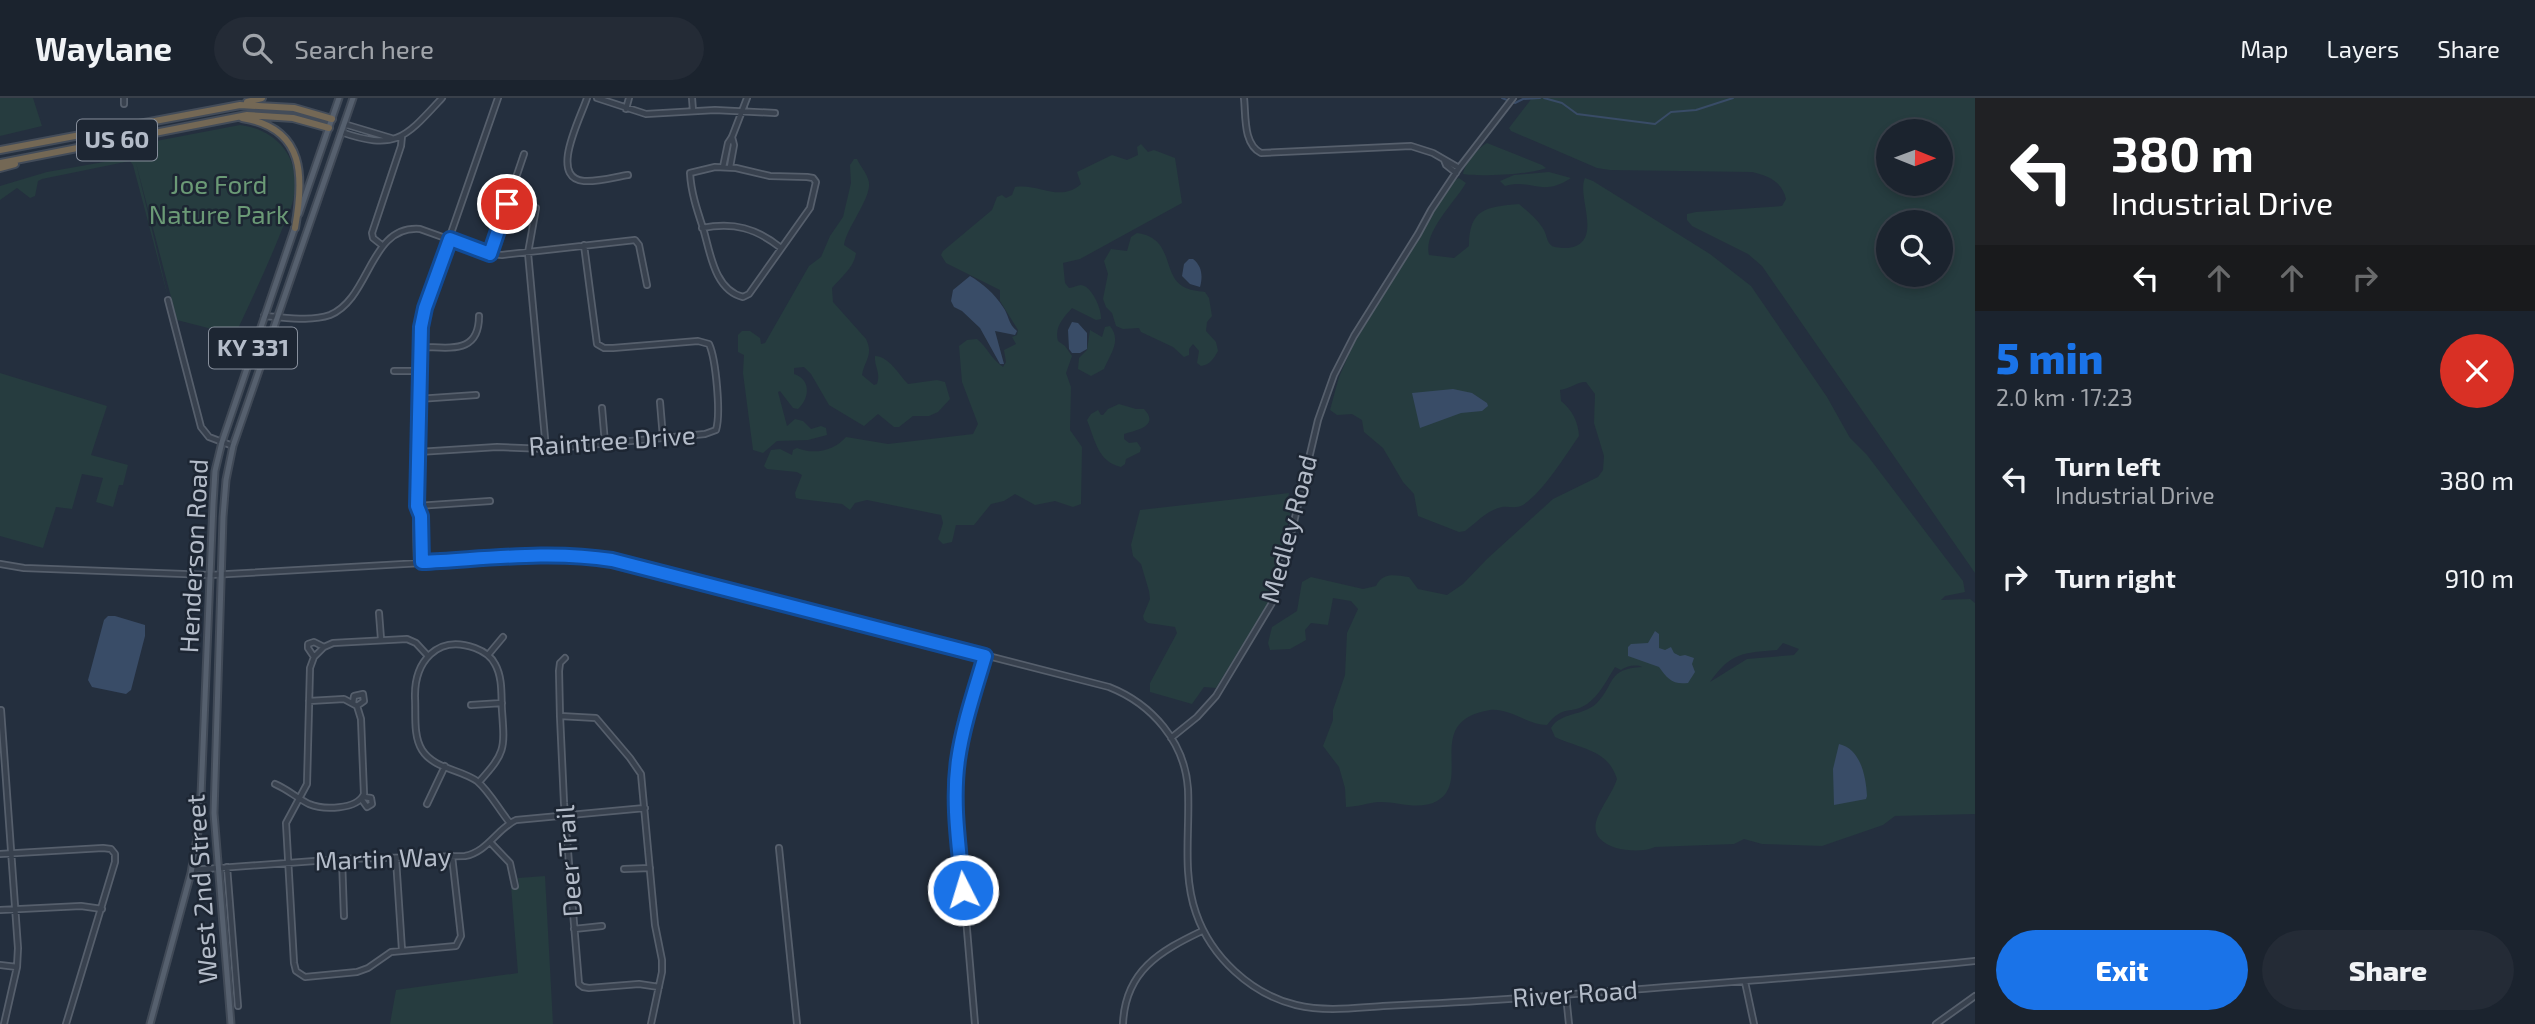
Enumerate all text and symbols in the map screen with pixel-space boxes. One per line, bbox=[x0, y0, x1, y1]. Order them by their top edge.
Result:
search box bbox=[214, 17, 704, 80]
text: Waylane bbox=[35, 28, 172, 68]
icon: search bbox=[238, 29, 276, 67]
text: Search here bbox=[294, 33, 434, 64]
text: Map bbox=[2240, 34, 2288, 63]
text: Layers bbox=[2326, 34, 2399, 63]
text: Share bbox=[2437, 34, 2500, 63]
north arrow bbox=[1876, 119, 1953, 196]
map controls bbox=[1876, 119, 1953, 287]
road number: US 60 bbox=[77, 120, 157, 160]
text: 380 m bbox=[2111, 123, 2254, 182]
icon: left bbox=[1996, 126, 2087, 217]
park label: Joe Ford Nature Park bbox=[149, 168, 289, 229]
pin bbox=[477, 174, 537, 234]
text: Industrial Drive bbox=[2111, 183, 2333, 221]
icon: arrive bbox=[488, 185, 526, 223]
button: search bbox=[1876, 210, 1953, 287]
icon: left bbox=[2127, 259, 2165, 297]
icon: ahead bbox=[2200, 259, 2238, 297]
icon: ahead bbox=[2273, 259, 2311, 297]
icon: right bbox=[2346, 259, 2384, 297]
road number: KY 331 bbox=[209, 328, 297, 368]
text: 5 min bbox=[1996, 332, 2104, 382]
button: close bbox=[2440, 334, 2514, 408]
text: 2.0 km · 17:23 bbox=[1996, 383, 2133, 411]
street label: Raintree Drive bbox=[527, 418, 696, 461]
text: Turn left bbox=[2055, 450, 2161, 481]
street label: Medley Road bbox=[1253, 451, 1322, 606]
street label: Henderson Road bbox=[172, 458, 213, 654]
icon: left bbox=[1996, 460, 2034, 498]
text: 380 m bbox=[2440, 464, 2514, 495]
text: Industrial Drive bbox=[2055, 481, 2215, 509]
icon: right bbox=[1996, 558, 2034, 596]
text: Turn right bbox=[2055, 562, 2176, 593]
text: 910 m bbox=[2445, 562, 2514, 593]
street label: West 2nd Street bbox=[178, 793, 223, 985]
street label: Deer Trail bbox=[548, 804, 587, 918]
street label: Martin Way bbox=[314, 840, 452, 875]
position arrow bbox=[926, 853, 1000, 927]
button: Exit bbox=[1996, 930, 2248, 1010]
button: Share bbox=[2262, 930, 2514, 1010]
street label: River Road bbox=[1511, 973, 1639, 1012]

